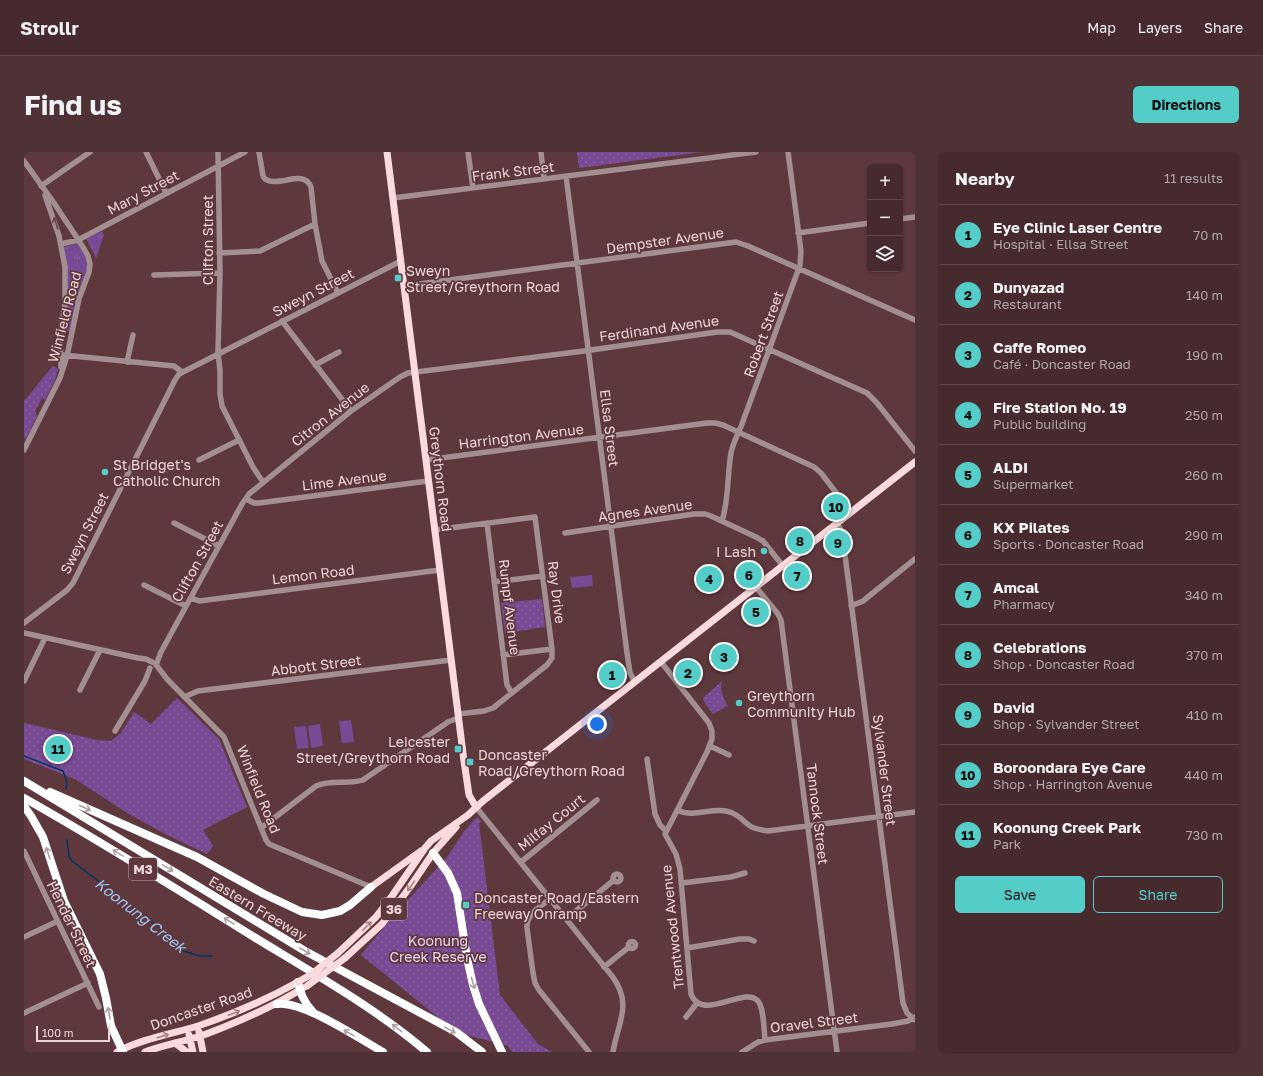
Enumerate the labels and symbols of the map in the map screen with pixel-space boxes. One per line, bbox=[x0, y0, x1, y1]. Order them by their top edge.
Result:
street label: Frank Street bbox=[471, 158, 555, 184]
street label: Mary Street bbox=[104, 166, 182, 218]
street label: Clifton Street bbox=[199, 195, 216, 285]
one-way arrow bbox=[52, 217, 59, 230]
street label: Dempster Avenue bbox=[605, 223, 725, 257]
place label: Sweyn Street/Greythorn Road bbox=[406, 262, 560, 295]
street label: Sweyn Street bbox=[269, 264, 357, 320]
street label: Winfield Road bbox=[44, 270, 84, 364]
marker: Sweyn Street/Greythorn Road bbox=[393, 273, 403, 283]
street label: Robert Street bbox=[739, 288, 787, 380]
street label: Ferdinand Avenue bbox=[598, 311, 720, 345]
street label: Citron Avenue bbox=[288, 378, 372, 450]
street label: Ellsa Street bbox=[597, 388, 623, 468]
street label: Harrington Avenue bbox=[457, 420, 585, 452]
street label: Greythorn Road bbox=[426, 425, 456, 533]
place label: St Bridget's Catholic Church bbox=[113, 456, 220, 489]
street label: Lime Avenue bbox=[301, 466, 387, 494]
marker: St Bridget's Catholic Church bbox=[100, 467, 110, 477]
street label: Sweyn Street bbox=[56, 489, 112, 577]
pin: 10 bbox=[823, 492, 849, 522]
street label: Agnes Avenue bbox=[597, 495, 693, 525]
street label: Clifton Street bbox=[168, 517, 226, 605]
pin: 8 bbox=[787, 526, 813, 556]
pin: 9 bbox=[825, 528, 851, 558]
place label: I Lash bbox=[716, 543, 756, 560]
marker: I Lash bbox=[759, 546, 769, 556]
street label: Rumpf Avenue bbox=[496, 558, 524, 656]
street label: Lemon Road bbox=[271, 560, 355, 588]
street label: Ray Drive bbox=[545, 560, 569, 624]
pin: 6 bbox=[736, 560, 762, 590]
pin: 7 bbox=[784, 561, 810, 591]
pin: 4 bbox=[696, 564, 722, 594]
pin: 5 bbox=[743, 597, 769, 627]
pin: 3 bbox=[711, 642, 737, 672]
street label: Abbott Street bbox=[270, 651, 362, 679]
pin: 2 bbox=[675, 658, 701, 688]
pin: 1 bbox=[599, 660, 625, 690]
place label: Greythorn Community Hub bbox=[747, 687, 855, 720]
marker: Greythorn Community Hub bbox=[734, 698, 744, 708]
street label: Sylvander Street bbox=[870, 713, 900, 827]
your location bbox=[587, 714, 607, 734]
place label: Leicester Street/Greythorn Road bbox=[296, 733, 451, 766]
pin: 11 bbox=[45, 734, 71, 764]
street label: Winfield Road bbox=[234, 742, 284, 836]
marker: Leicester Street/Greythorn Road bbox=[453, 744, 463, 754]
place label: Doncaster Road/Greythorn Road bbox=[478, 746, 625, 779]
marker: Doncaster Road/Greythorn Road bbox=[465, 757, 475, 767]
street label: Tannock Street bbox=[803, 763, 833, 865]
street label: Milfay Court bbox=[514, 790, 588, 854]
one-way arrow bbox=[78, 804, 90, 812]
one-way arrow bbox=[44, 847, 52, 859]
one-way arrow bbox=[112, 848, 124, 856]
road number: M3 bbox=[129, 858, 157, 880]
one-way arrow bbox=[162, 864, 174, 872]
street label: Trentwood Avenue bbox=[657, 864, 687, 990]
street label: Eastern Freeway bbox=[206, 872, 310, 944]
water label: Koonung Creek bbox=[91, 874, 191, 958]
street label: Hender Street bbox=[44, 878, 100, 970]
one-way arrow bbox=[407, 880, 415, 891]
place label: Doncaster Road/Eastern Freeway Onramp bbox=[474, 889, 639, 922]
road number: 36 bbox=[381, 898, 407, 920]
marker: Doncaster Road/Eastern Freeway Onramp bbox=[461, 900, 471, 910]
one-way arrow bbox=[224, 917, 235, 925]
one-way arrow bbox=[362, 921, 371, 931]
park label: Koonung Creek Reserve bbox=[389, 932, 487, 965]
one-way arrow bbox=[299, 947, 311, 955]
one-way arrow bbox=[469, 977, 477, 990]
street label: Doncaster Road bbox=[148, 983, 254, 1033]
one-way arrow bbox=[105, 1007, 113, 1020]
one-way arrow bbox=[228, 1008, 240, 1016]
street label: Oravel Street bbox=[769, 1008, 859, 1036]
one-way arrow bbox=[392, 1023, 403, 1032]
scale bar bbox=[36, 1024, 110, 1043]
one-way arrow bbox=[444, 1026, 456, 1034]
one-way arrow bbox=[343, 1028, 355, 1036]
one-way arrow bbox=[156, 1032, 169, 1039]

